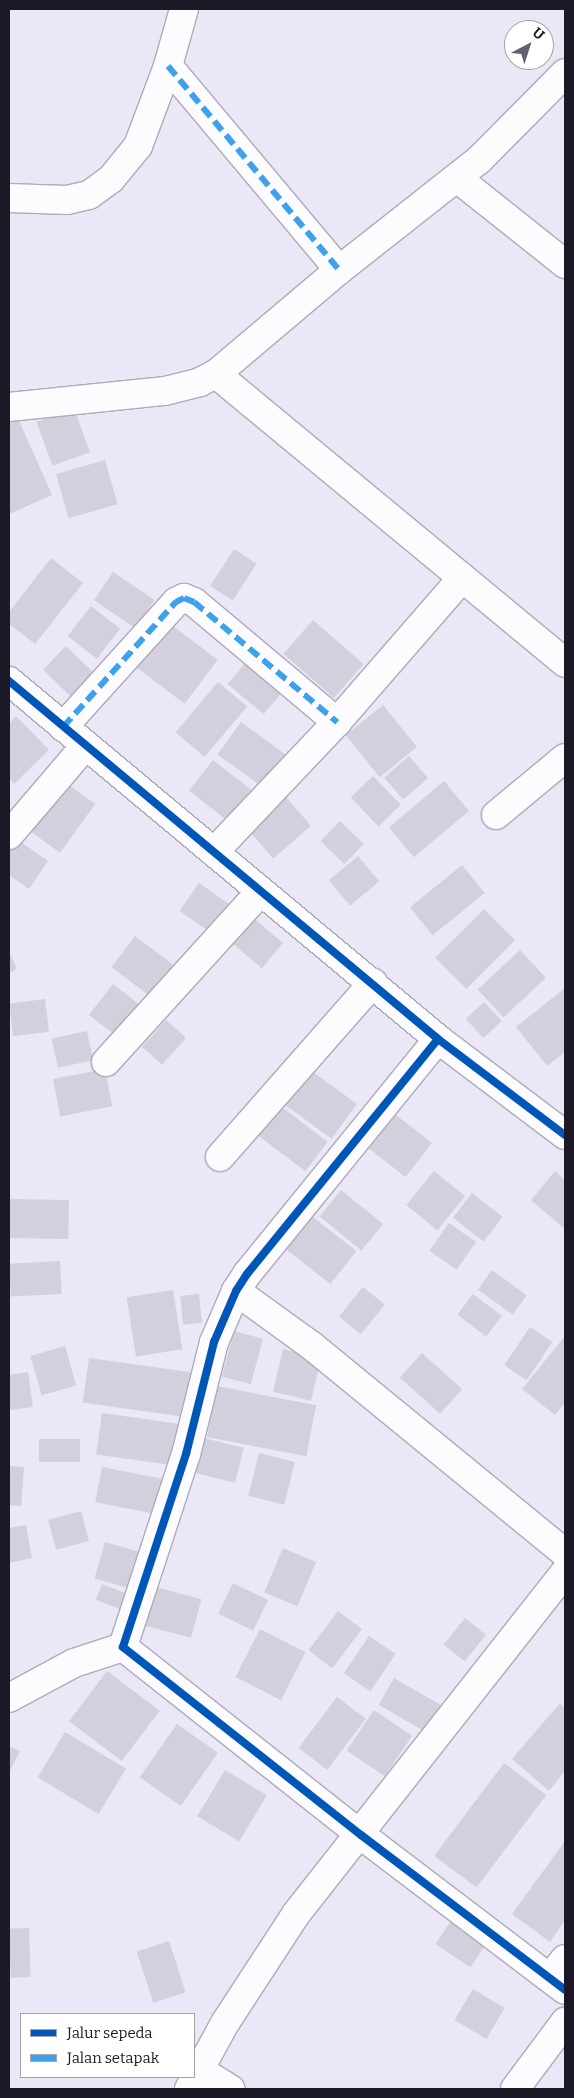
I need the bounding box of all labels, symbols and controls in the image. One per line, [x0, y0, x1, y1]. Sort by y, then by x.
north arrow [504, 20, 554, 70]
text: U [529, 24, 548, 44]
legend [20, 2013, 195, 2078]
text: Jalur sepeda [67, 2024, 153, 2042]
text: Jalan setapak [67, 2049, 159, 2067]

